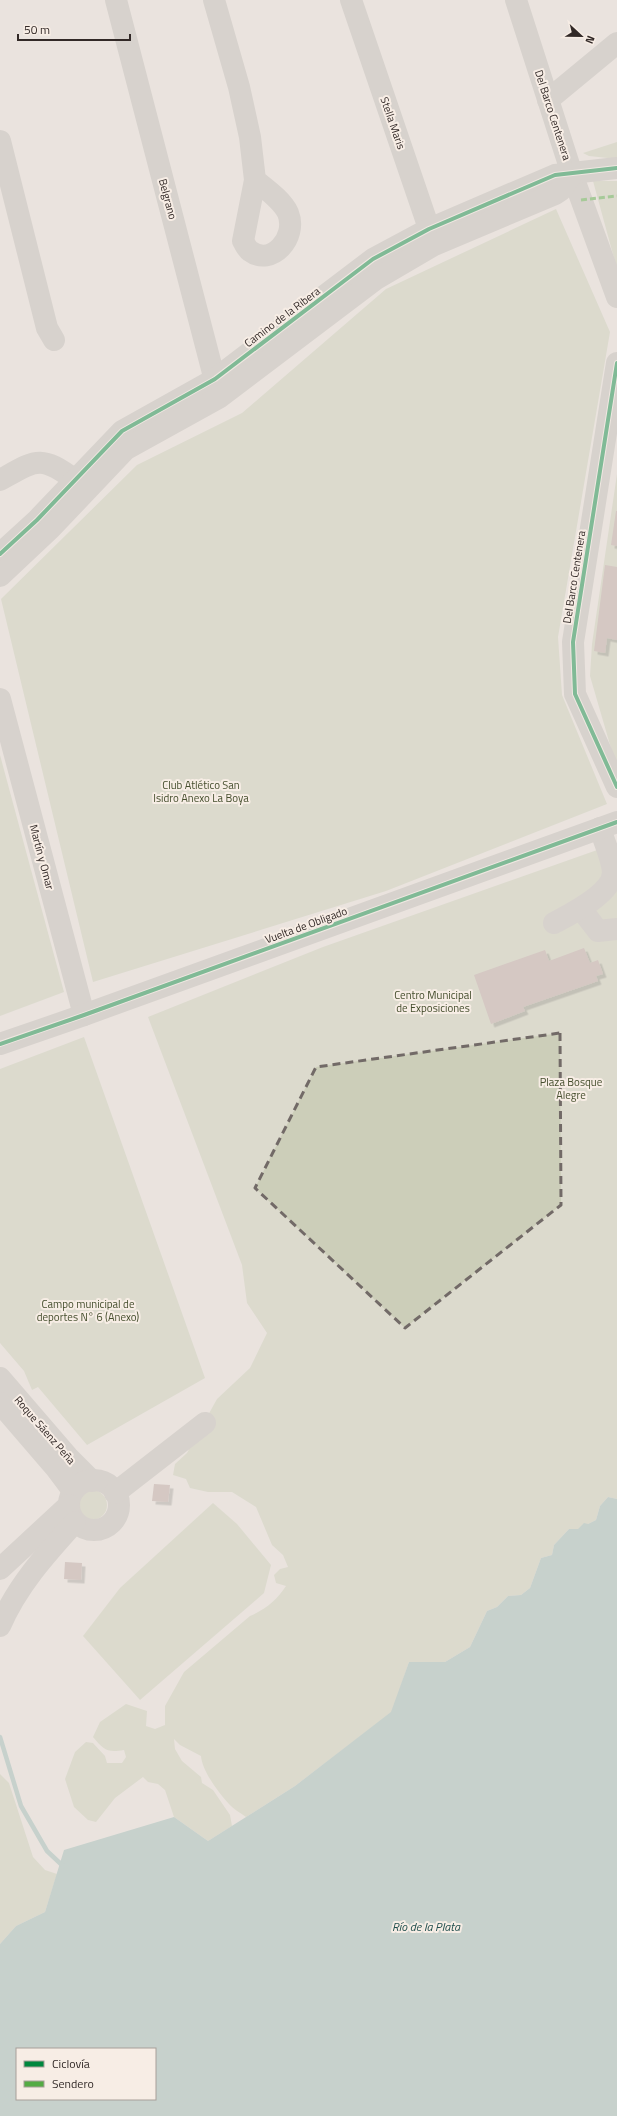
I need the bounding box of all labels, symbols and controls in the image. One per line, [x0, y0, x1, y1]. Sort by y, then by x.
scale bar [18, 16, 130, 42]
north arrow [561, 16, 601, 56]
text: 50 m [24, 20, 50, 39]
text: N [581, 33, 599, 46]
street label: Del Barco Centenera [531, 68, 575, 163]
street label: Stella Maris [377, 95, 409, 151]
street label: Belgrano [155, 177, 181, 221]
street label: Camino de la Ribera [241, 283, 324, 351]
street label: Del Barco Centenera [559, 529, 589, 625]
park label: Club Atlético San Isidro Anexo La Boya [153, 777, 249, 806]
street label: Martín y Omar [26, 823, 58, 891]
street label: Vuelta de Obligado [263, 903, 350, 947]
park label: Centro Municipal de Exposiciones [394, 987, 472, 1016]
park label: Plaza Bosque Alegre [540, 1074, 603, 1103]
park label: Campo municipal de deportes N° 6 (Anexo) [37, 1296, 139, 1325]
street label: Roque Sáenz Peña [11, 1392, 80, 1468]
water label: Río de la Plata [392, 1917, 461, 1936]
legend [16, 2048, 156, 2100]
text: Ciclovía [52, 2054, 90, 2073]
text: Sendero [52, 2074, 94, 2093]

